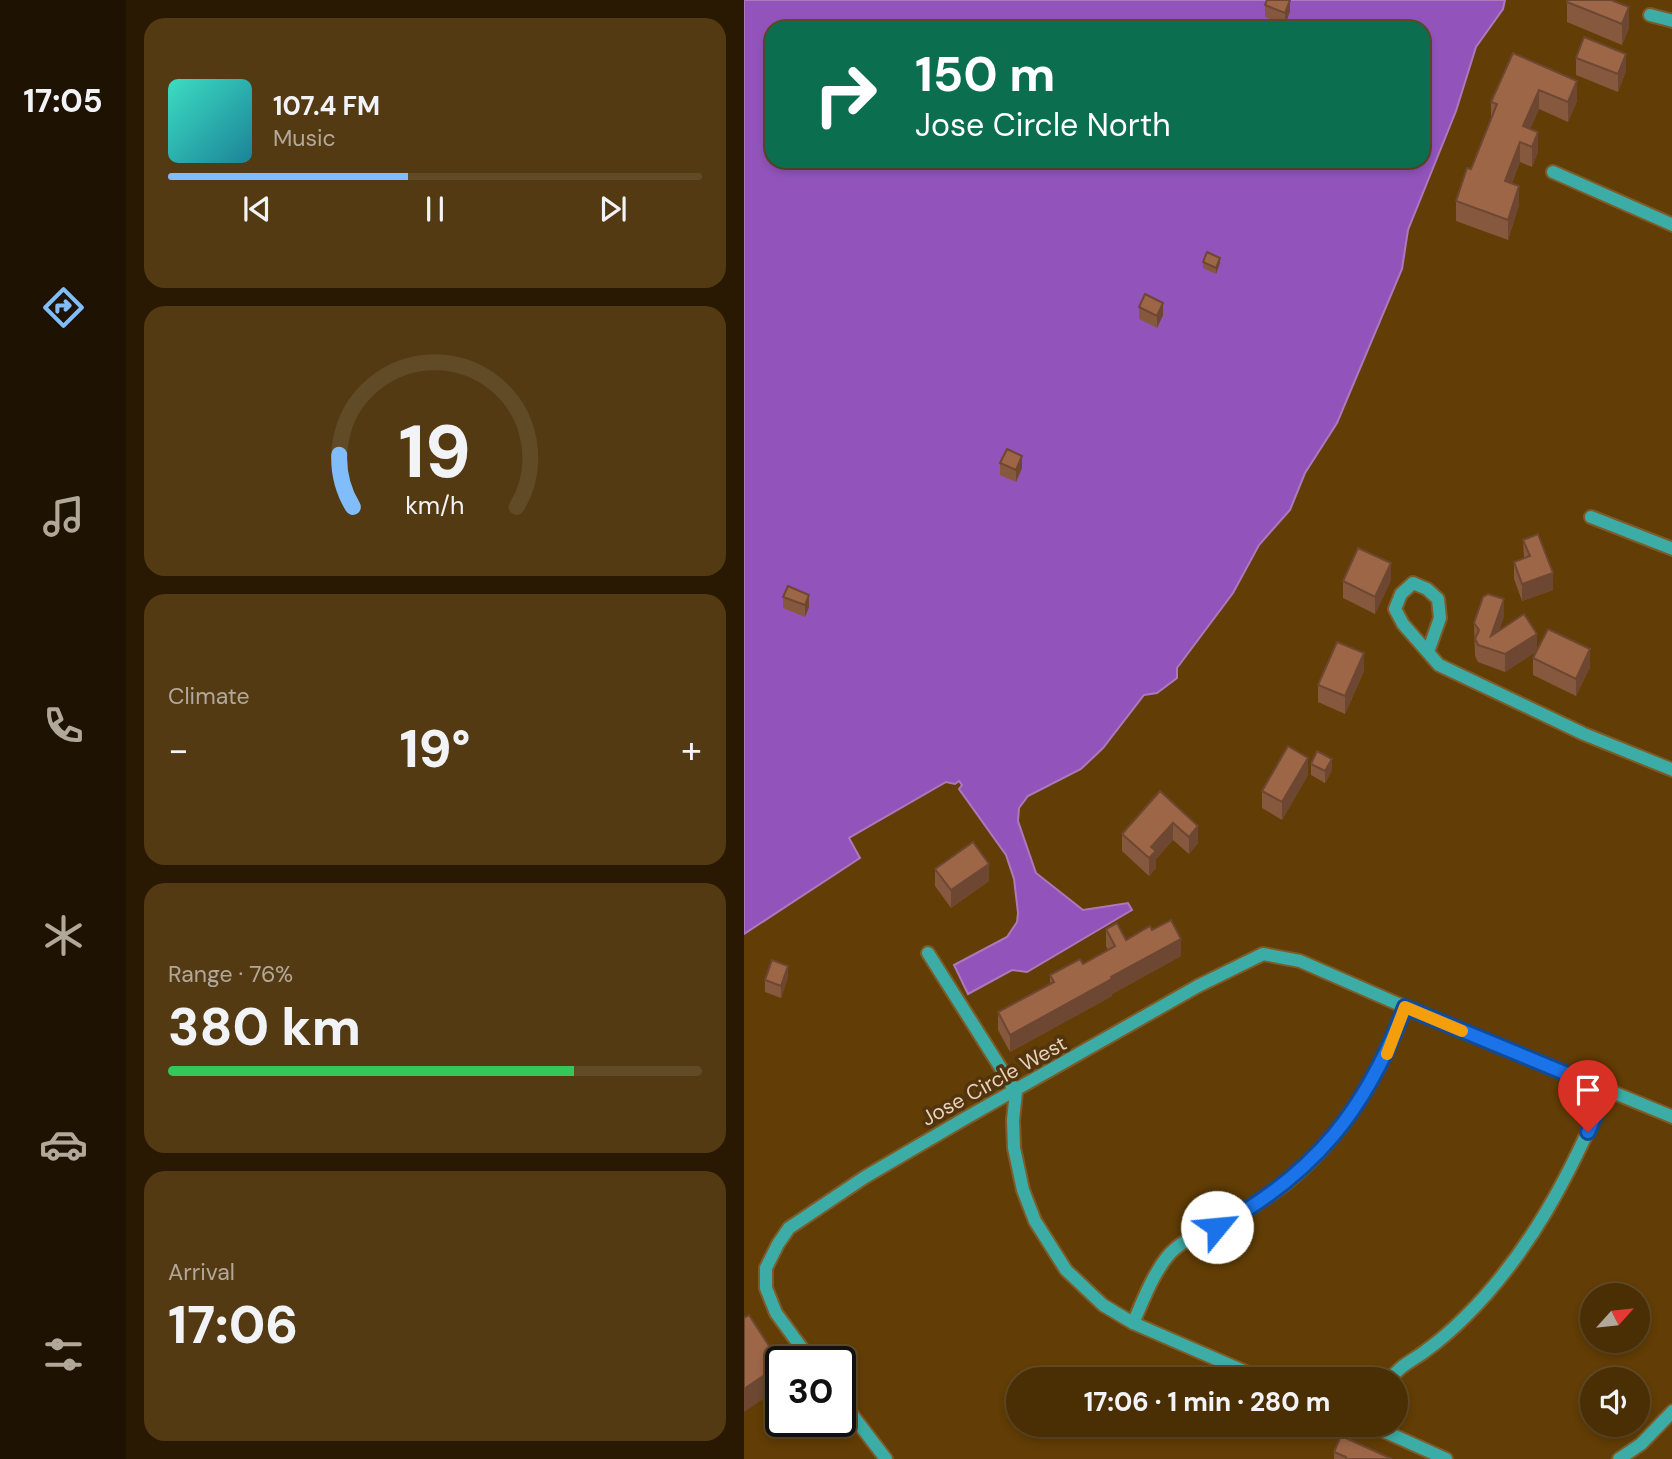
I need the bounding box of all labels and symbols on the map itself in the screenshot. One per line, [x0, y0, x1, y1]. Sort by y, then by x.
street label: Jose Circle West [916, 1029, 1072, 1133]
pin [1558, 1060, 1618, 1132]
position arrow [1180, 1190, 1254, 1264]
north arrow [1580, 1283, 1650, 1353]
speed limit sign: 30 [765, 1346, 856, 1437]

